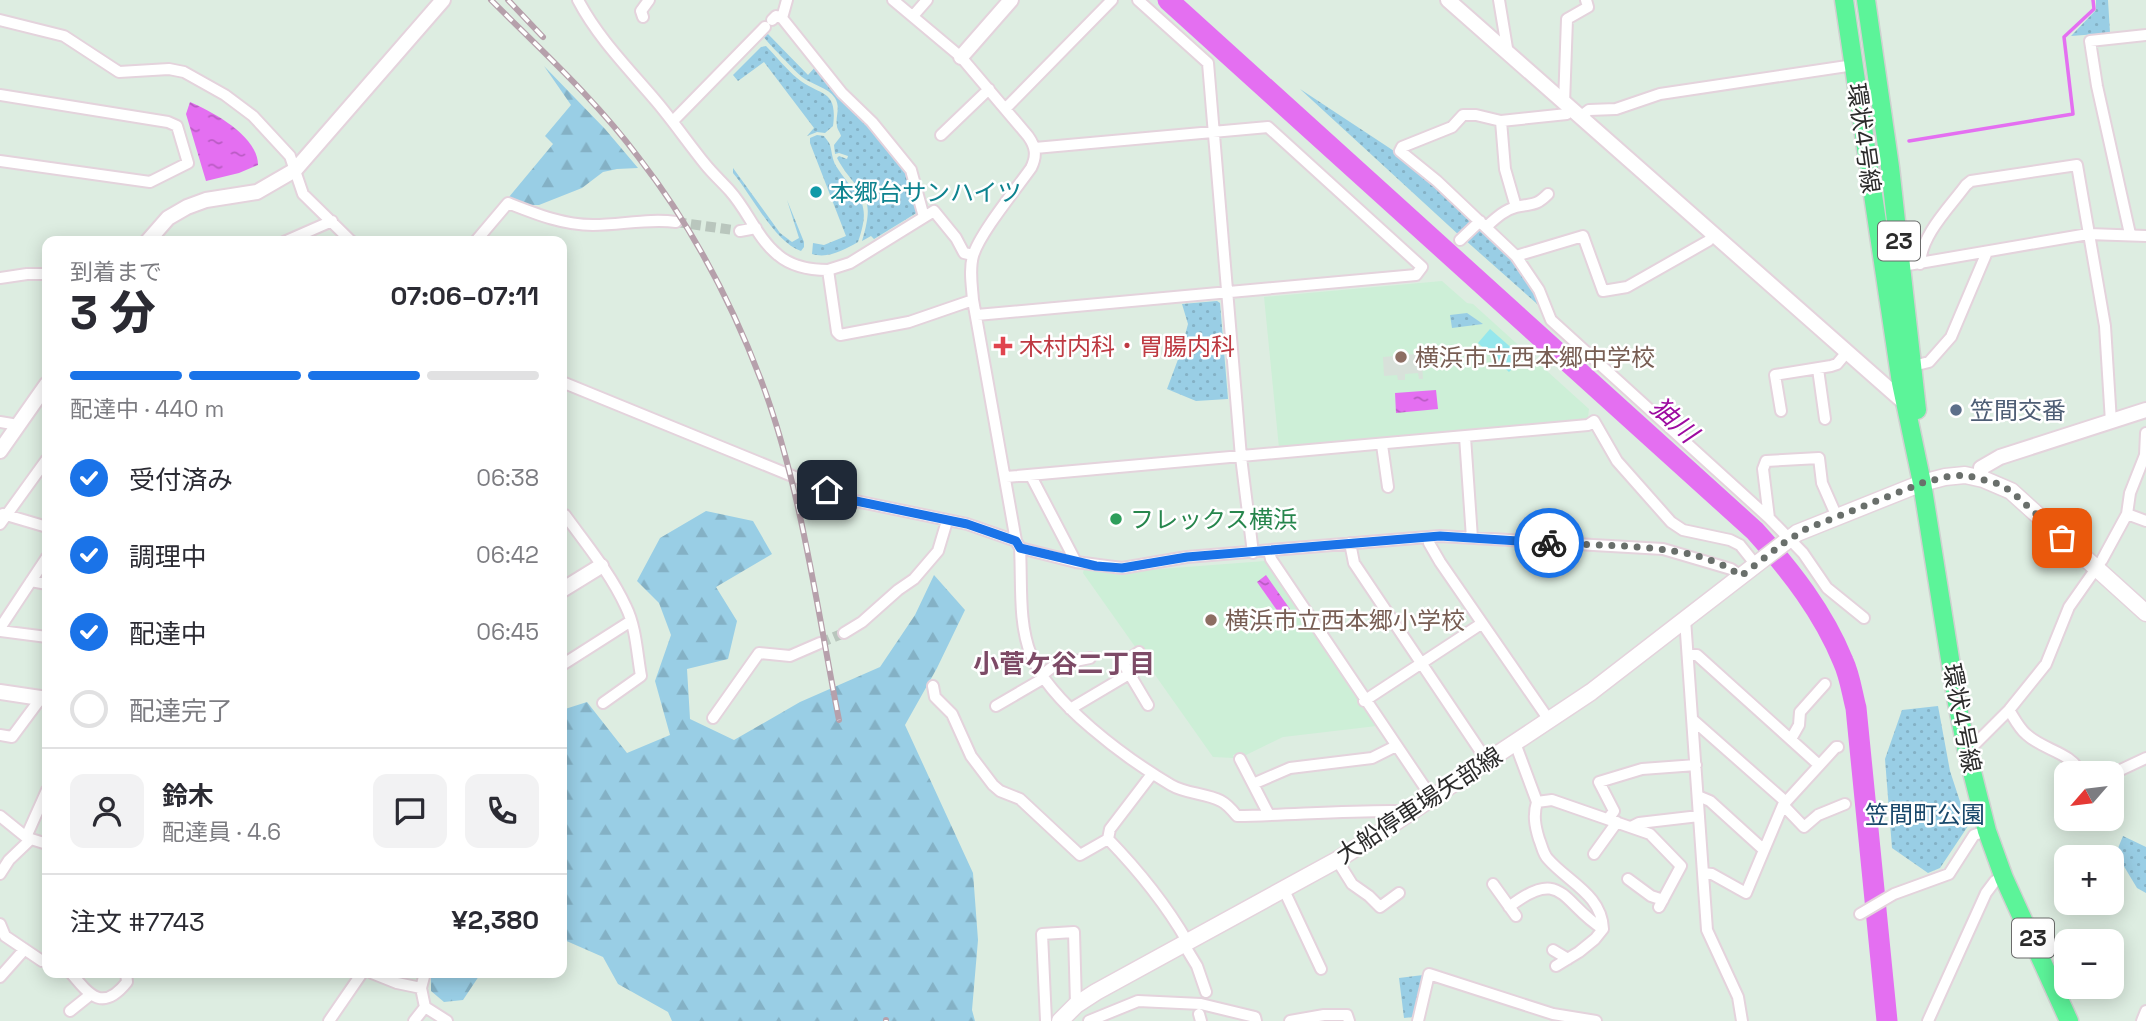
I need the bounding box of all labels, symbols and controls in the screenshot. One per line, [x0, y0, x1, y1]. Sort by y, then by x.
street label: 環状4号線 [1841, 81, 1887, 195]
place label: 本郷台サンハイツ [830, 177, 1022, 208]
marker: 本郷台サンハイツ [808, 184, 824, 200]
road number: 23 [1878, 222, 1920, 260]
text: 到着まで [70, 257, 162, 287]
text: 07:06–07:11 [390, 279, 539, 313]
text: 3 分 [70, 284, 156, 342]
place label: 木村内科・胃腸内科 [1019, 331, 1235, 362]
marker: 木村内科・胃腸内科 [993, 336, 1013, 356]
place label: 横浜市立西本郷中学校 [1415, 342, 1655, 373]
marker: 横浜市立西本郷中学校 [1393, 349, 1409, 365]
water label: 㹨川 [1643, 390, 1707, 452]
text: 配達中 · 440 m [70, 394, 224, 424]
place label: 笠間交番 [1970, 395, 2066, 426]
marker: 笠間交番 [1948, 402, 1964, 418]
icon: check [70, 459, 108, 497]
pin [797, 460, 857, 520]
text: 受付済み [129, 463, 233, 497]
text: 06:38 [476, 463, 539, 493]
icon: home [808, 471, 846, 509]
place label: フレックス横浜 [1130, 504, 1297, 535]
courier [1514, 508, 1584, 578]
pin [2032, 508, 2092, 568]
marker: フレックス横浜 [1108, 511, 1124, 527]
icon: bag [2043, 519, 2081, 557]
icon: bike [1530, 524, 1568, 562]
icon: check [70, 536, 108, 574]
text: 調理中 [129, 540, 207, 574]
text: 06:42 [476, 540, 539, 570]
place label: 横浜市立西本郷小学校 [1225, 605, 1465, 636]
marker: 横浜市立西本郷小学校 [1203, 612, 1219, 628]
icon: check [70, 613, 108, 651]
text: 配達中 [129, 617, 207, 651]
text: 06:45 [476, 617, 539, 647]
district label: 小菅ケ谷二丁目 [973, 647, 1155, 681]
street label: 環状4号線 [1936, 661, 1988, 775]
text: 配達完了 [129, 694, 233, 728]
street label: 大船停車場矢部線 [1330, 740, 1508, 870]
north arrow [2054, 761, 2124, 831]
map controls [2054, 761, 2124, 999]
button: person [70, 774, 144, 848]
button: chat [373, 774, 447, 848]
button: phone [465, 774, 539, 848]
text: 鈴木 [162, 779, 214, 813]
park label: 笠間町公園 [1865, 799, 1985, 830]
text: 配達員 · 4.6 [162, 817, 281, 847]
button: + [2054, 845, 2124, 915]
text: ¥2,380 [452, 903, 539, 937]
text: 注文 #7743 [70, 905, 205, 939]
road number: 23 [2012, 918, 2054, 958]
button: − [2054, 929, 2124, 999]

